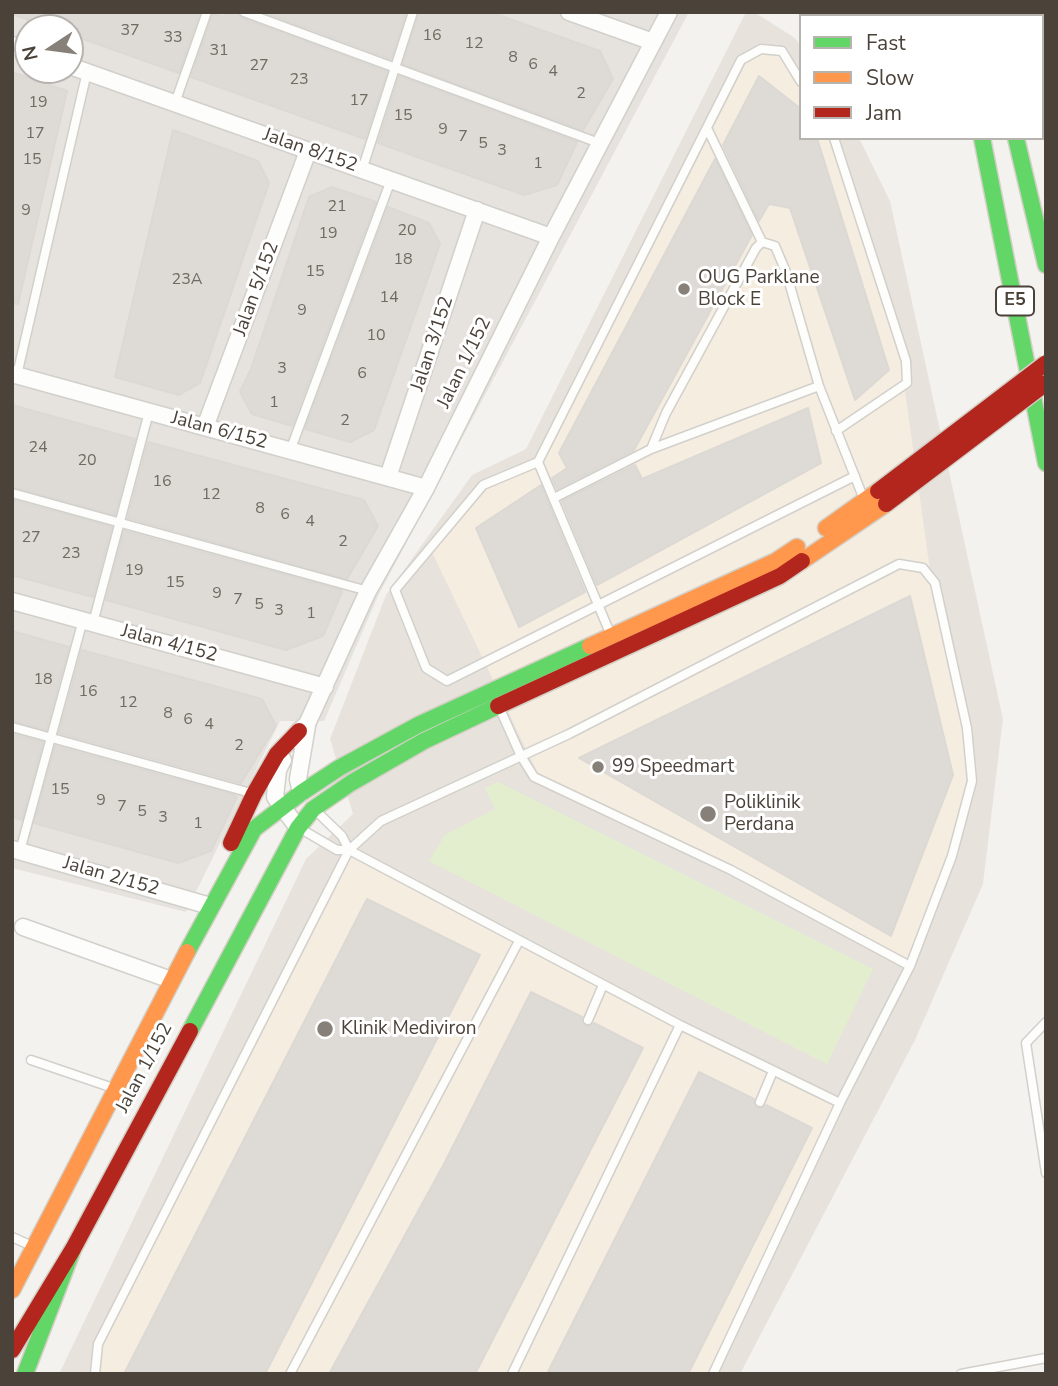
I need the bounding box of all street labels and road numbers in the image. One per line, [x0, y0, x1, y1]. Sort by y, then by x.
street label: Jalan 8/152 [260, 124, 360, 178]
street label: Jalan 5/152 [229, 239, 285, 339]
road number: E5 [996, 286, 1034, 316]
street label: Jalan 3/152 [407, 294, 459, 394]
street label: Jalan 1/152 [433, 314, 497, 412]
street label: Jalan 6/152 [168, 407, 270, 455]
street label: Jalan 4/152 [118, 620, 220, 668]
street label: Jalan 2/152 [60, 852, 162, 902]
street label: Jalan 1/152 [112, 1019, 178, 1117]

